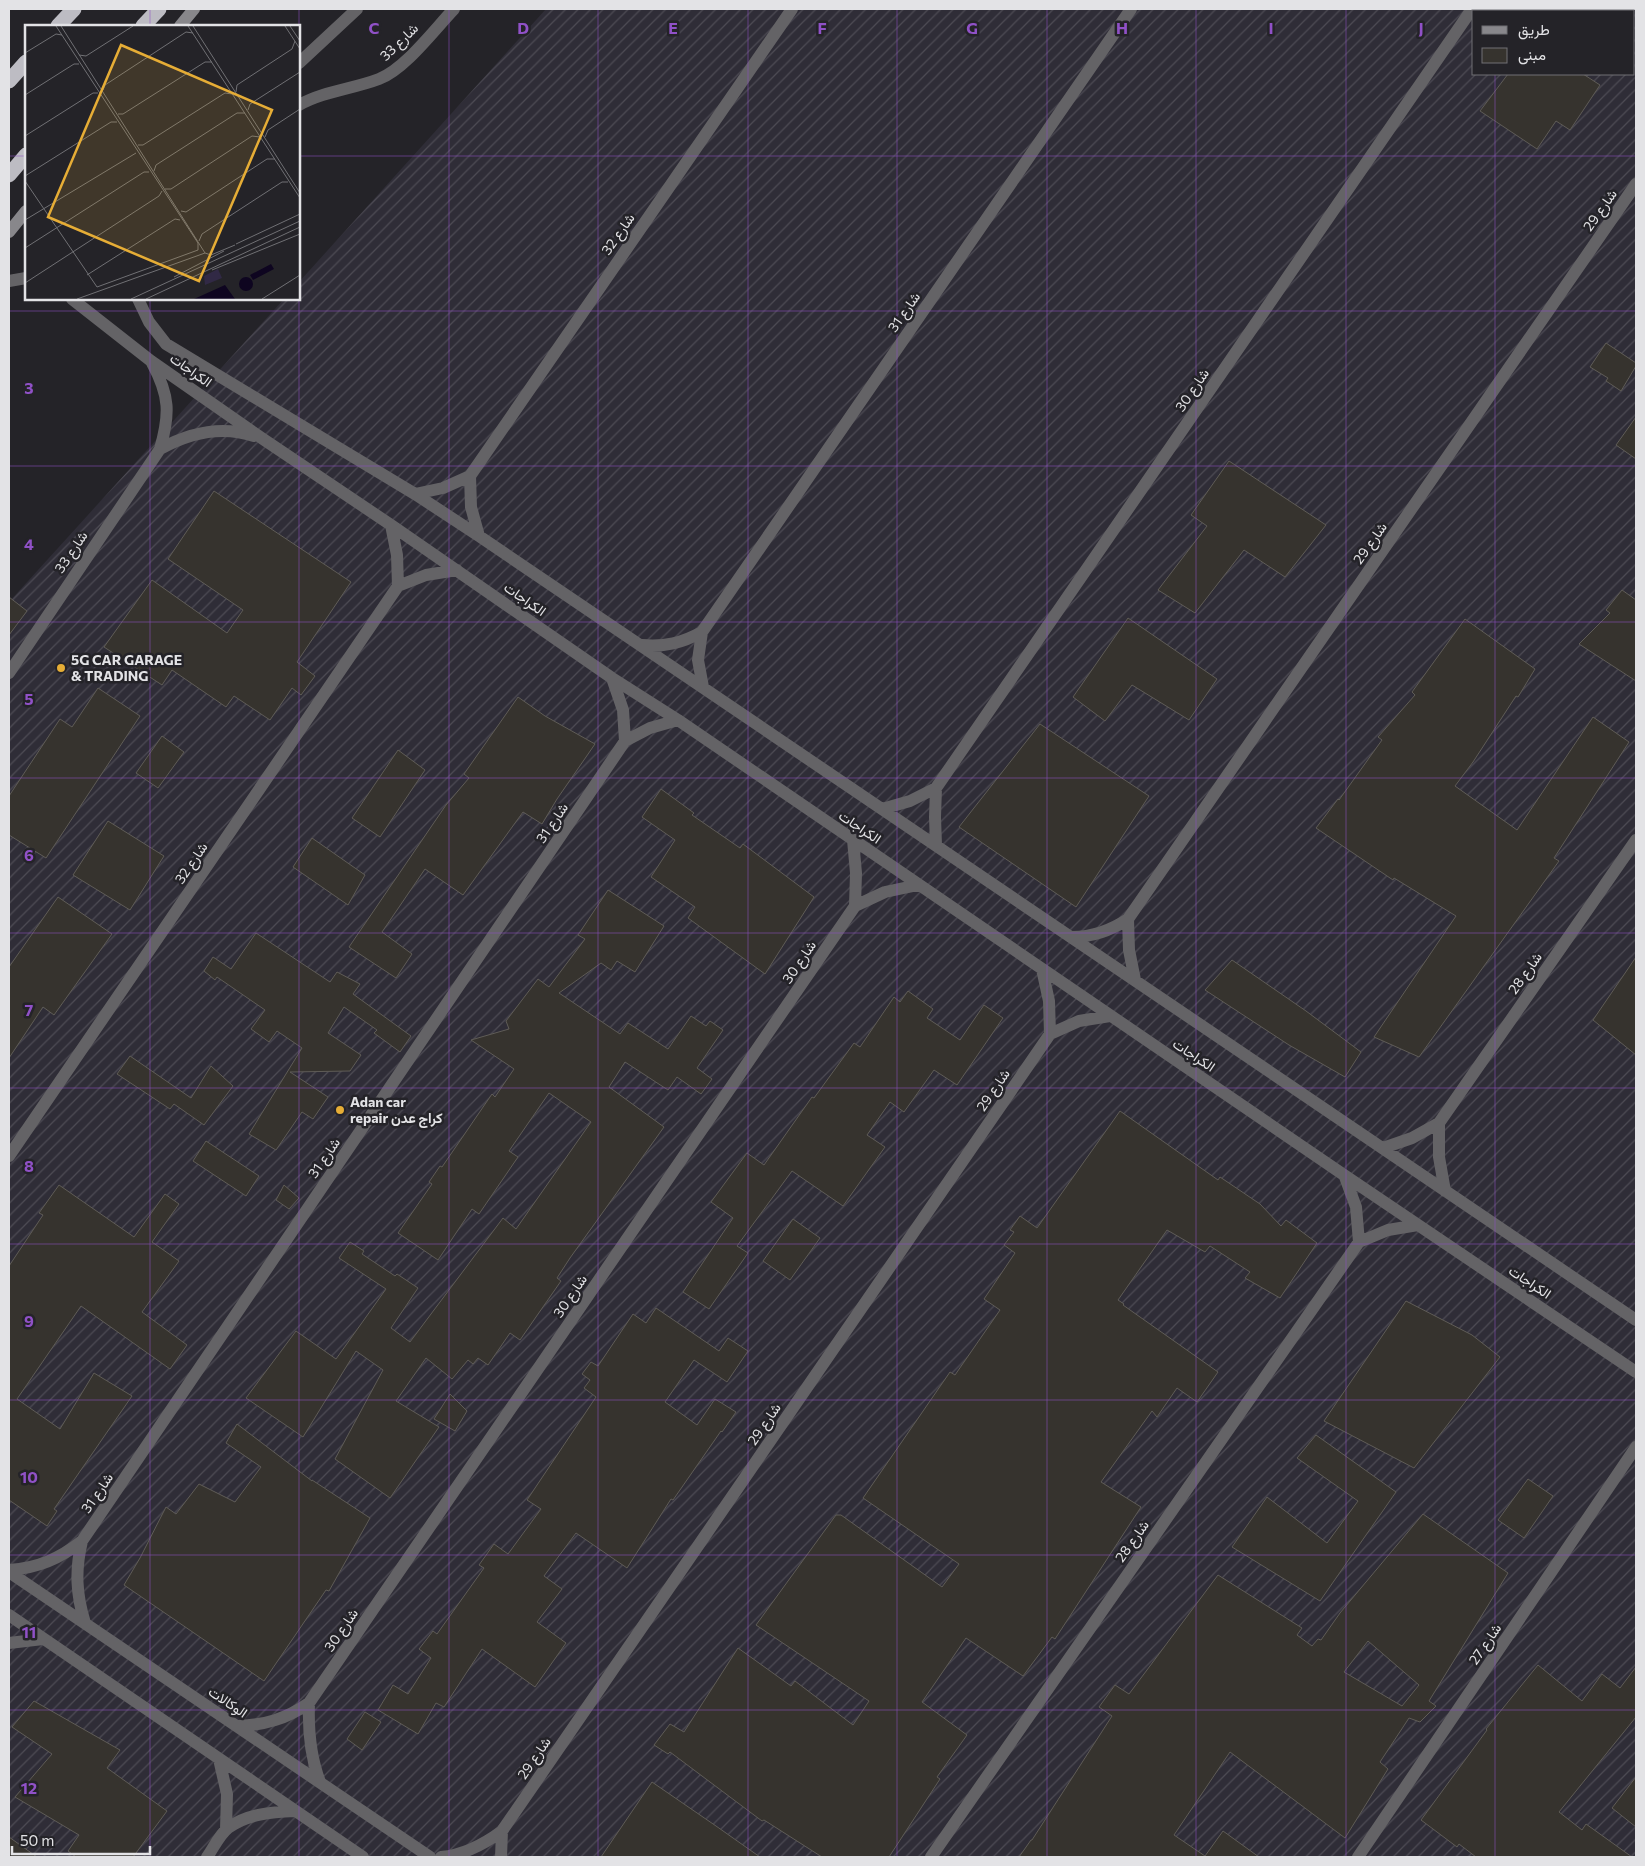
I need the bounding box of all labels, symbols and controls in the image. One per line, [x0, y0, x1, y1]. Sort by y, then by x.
legend [1472, 10, 1635, 75]
text: C [369, 18, 380, 37]
text: D [517, 18, 529, 37]
text: E [668, 18, 678, 37]
text: F [817, 18, 827, 37]
text: G [966, 18, 978, 37]
text: H [1116, 18, 1128, 37]
text: I [1268, 18, 1274, 37]
text: J [1418, 18, 1424, 37]
street label: شارع 33 [376, 19, 423, 66]
text: طريق [1518, 20, 1550, 40]
inset map [25, 25, 300, 300]
text: مبنى [1518, 45, 1546, 65]
street label: شارع 29 [1579, 186, 1623, 236]
street label: شارع 32 [597, 210, 640, 259]
street label: شارع 31 [884, 288, 926, 337]
street label: الكراجات [166, 349, 216, 391]
street label: شارع 30 [1171, 365, 1215, 416]
text: 3 [24, 378, 34, 397]
street label: شارع 29 [1349, 519, 1393, 569]
street label: شارع 33 [50, 528, 93, 578]
text: 4 [24, 534, 34, 553]
street label: الكراجات [500, 578, 550, 620]
place label: 5G CAR GARAGE & TRADING [71, 651, 182, 684]
marker: 5G CAR GARAGE & TRADING [55, 662, 67, 674]
text: 5 [24, 689, 34, 708]
street label: شارع 31 [532, 799, 574, 848]
street label: الكراجات [835, 806, 885, 848]
street label: شارع 32 [171, 839, 213, 888]
text: 6 [24, 845, 34, 864]
street label: شارع 30 [778, 937, 822, 988]
street label: شارع 28 [1504, 949, 1548, 999]
text: 7 [25, 1000, 34, 1019]
street label: الكراجات [1169, 1034, 1219, 1076]
street label: شارع 29 [972, 1065, 1015, 1116]
place label: Adan car repair كراج عدن [350, 1093, 443, 1128]
marker: Adan car repair كراج عدن [334, 1104, 346, 1116]
street label: شارع 31 [304, 1134, 346, 1183]
text: 8 [24, 1156, 34, 1175]
street label: الكراجات [1505, 1261, 1555, 1303]
street label: شارع 30 [549, 1271, 593, 1322]
text: 9 [24, 1311, 34, 1330]
street label: شارع 29 [743, 1399, 786, 1450]
text: 10 [20, 1467, 38, 1486]
street label: شارع 31 [77, 1469, 119, 1518]
street label: شارع 28 [1111, 1517, 1155, 1567]
street label: شارع 30 [320, 1605, 364, 1656]
street label: شارع 27 [1465, 1620, 1507, 1669]
text: 11 [22, 1622, 36, 1641]
street label: الوكالات [205, 1682, 251, 1722]
street label: شارع 29 [513, 1733, 556, 1784]
text: 12 [21, 1778, 37, 1797]
scale bar [12, 1824, 150, 1856]
text: 50 m [20, 1831, 54, 1849]

